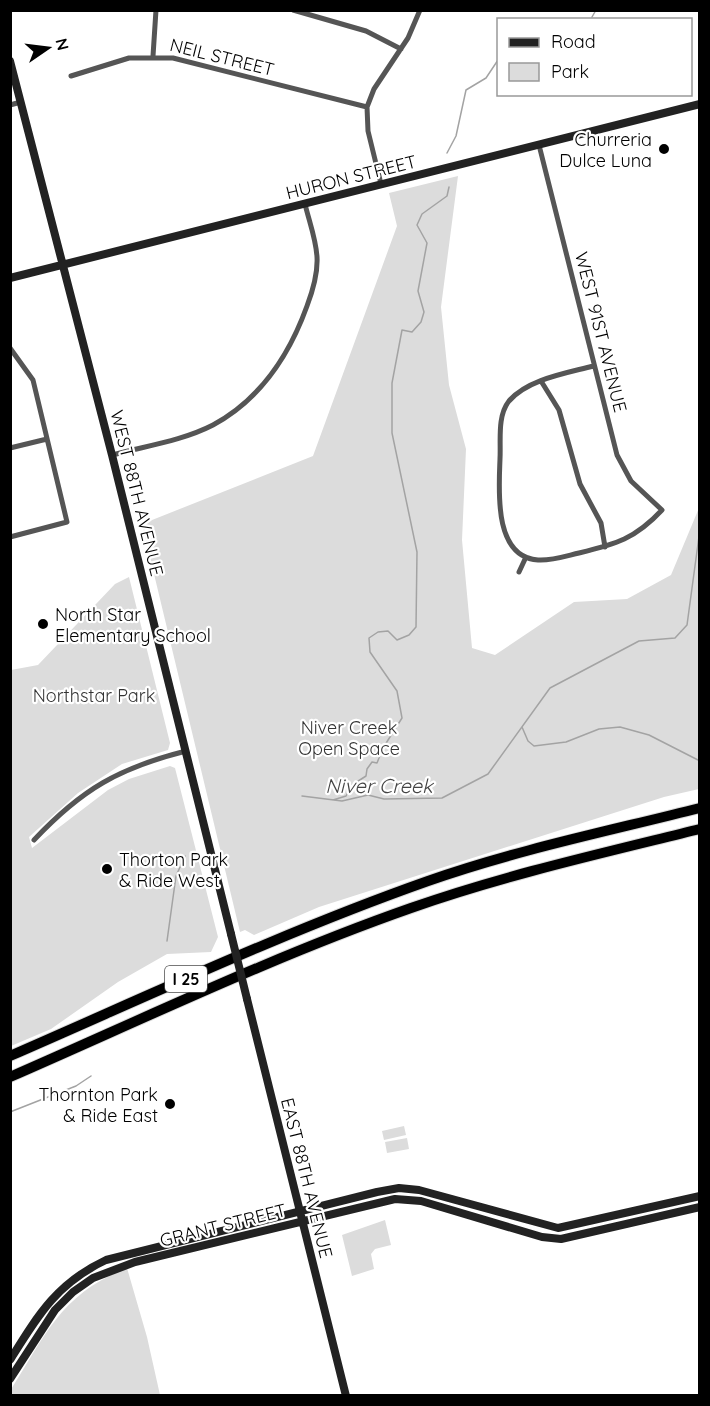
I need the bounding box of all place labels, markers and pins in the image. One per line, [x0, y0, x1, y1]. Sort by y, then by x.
place label: Churreria Dulce Luna [559, 128, 652, 172]
marker: Churreria Dulce Luna [657, 142, 671, 156]
place label: North Star Elementary School [55, 603, 211, 647]
marker: North Star Elementary School [36, 617, 50, 631]
place label: Thorton Park & Ride West [119, 848, 228, 892]
marker: Thorton Park & Ride West [100, 862, 114, 876]
place label: Thornton Park & Ride East [38, 1083, 158, 1127]
marker: Thornton Park & Ride East [163, 1097, 177, 1111]

